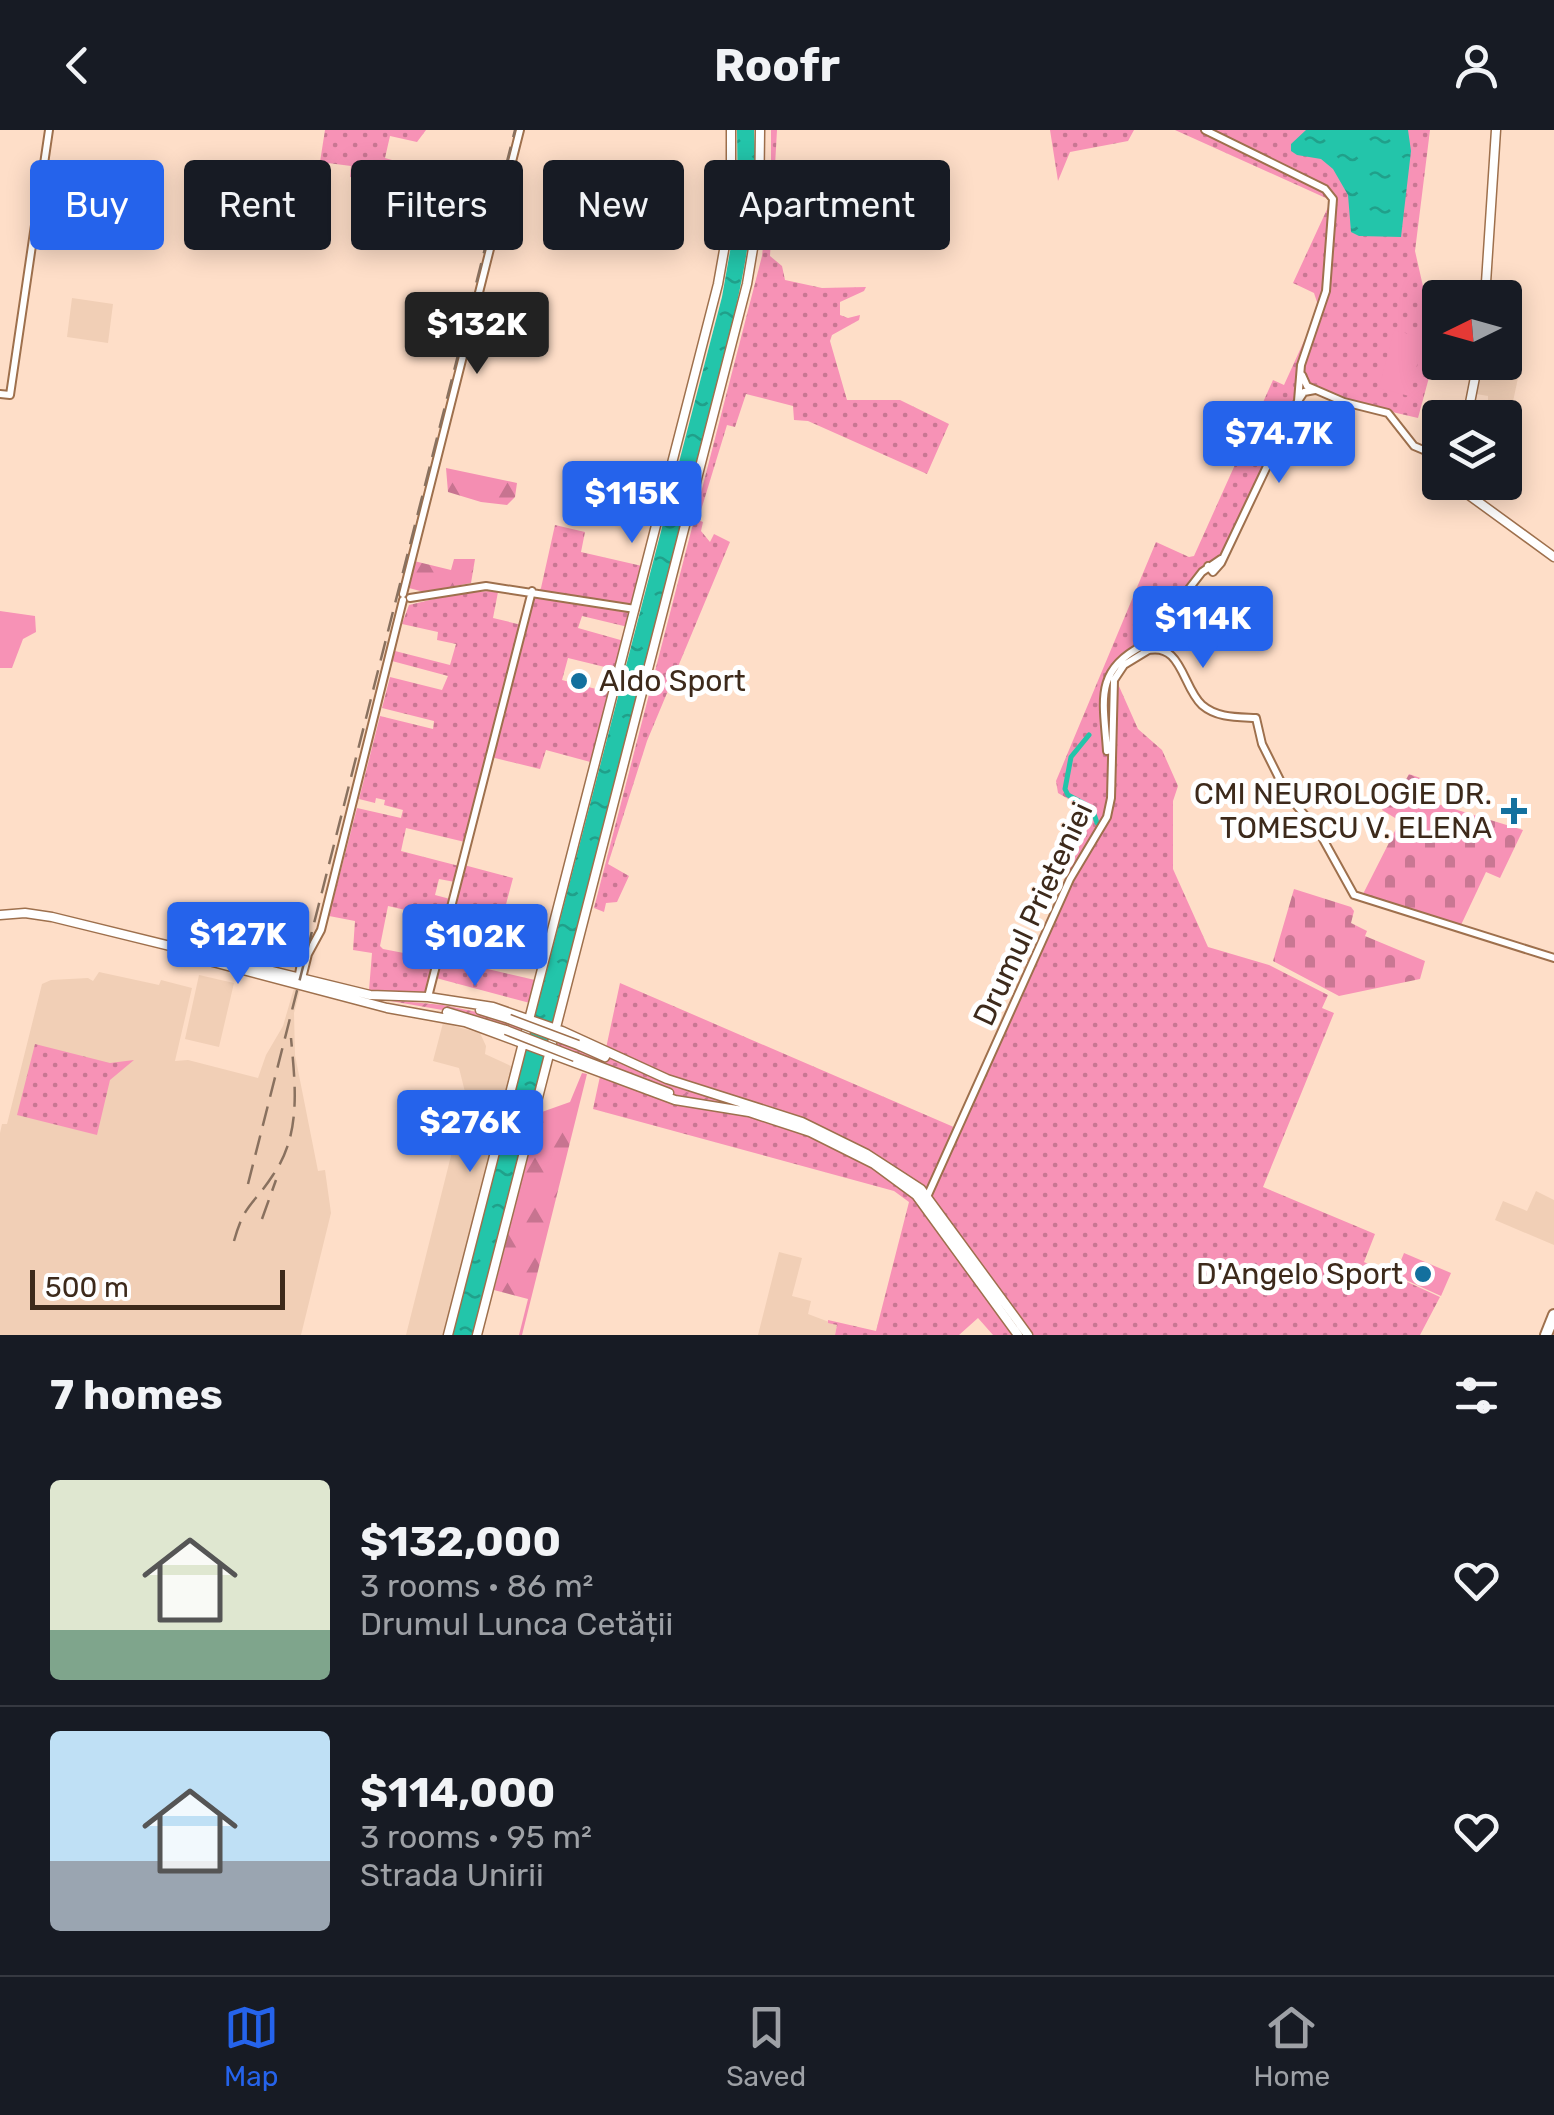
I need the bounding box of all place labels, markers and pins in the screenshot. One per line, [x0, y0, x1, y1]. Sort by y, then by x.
pin: $132K [407, 292, 547, 377]
pin: $74.7K [1198, 401, 1360, 486]
pin: $115K [562, 461, 702, 546]
pin: $114K [1133, 586, 1273, 671]
place label: Aldo Sport [599, 663, 746, 699]
marker: Aldo Sport [568, 670, 590, 692]
place label: CMI NEUROLOGIE DR. TOMESCU V. ELENA [1194, 776, 1492, 846]
marker: CMI NEUROLOGIE DR. TOMESCU V. ELENA [1501, 798, 1527, 824]
pin: $127K [168, 902, 308, 987]
pin: $102K [405, 904, 545, 989]
pin: $276K [400, 1090, 540, 1175]
place label: D'Angelo Sport [1196, 1256, 1403, 1292]
marker: D'Angelo Sport [1412, 1263, 1434, 1285]

